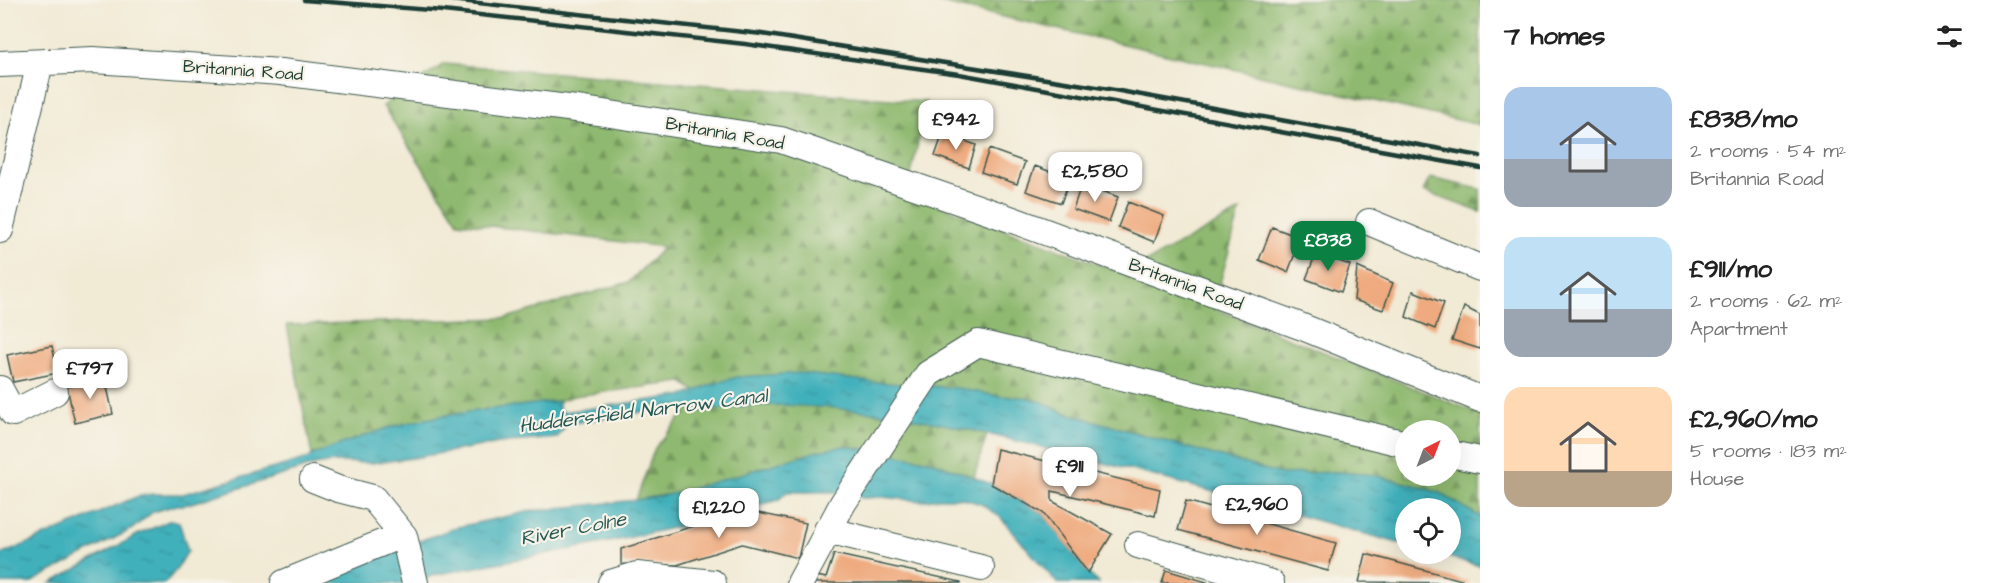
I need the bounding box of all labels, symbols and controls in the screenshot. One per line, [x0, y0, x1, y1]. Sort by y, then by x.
text: 7 homes [1504, 18, 1605, 54]
icon: filters [1933, 20, 1966, 53]
street label: Britannia Road [182, 54, 304, 87]
pin: £942 [920, 100, 992, 151]
text: £838/mo [1690, 101, 1798, 137]
text: £942 [932, 105, 980, 133]
street label: Britannia Road [663, 111, 786, 156]
icon: home [1552, 111, 1624, 183]
text: 2 rooms · 54 m² [1690, 137, 1846, 165]
pin: £2,580 [1046, 152, 1144, 203]
text: £2,580 [1062, 157, 1128, 185]
text: Britannia Road [1690, 165, 1824, 193]
pin: £838 [1292, 221, 1364, 272]
text: £838 [1305, 226, 1351, 254]
text: £911/mo [1690, 251, 1772, 287]
street label: Britannia Road [1125, 252, 1247, 317]
icon: home [1552, 261, 1624, 333]
text: 2 rooms · 62 m² [1690, 287, 1842, 315]
text: Apartment [1690, 315, 1788, 343]
pin: £797 [54, 349, 126, 400]
text: £797 [67, 354, 113, 382]
water label: Huddersfield Narrow Canal [518, 382, 772, 440]
text: £2,960/mo [1690, 401, 1818, 437]
icon: home [1552, 411, 1624, 483]
north arrow [1395, 420, 1461, 486]
map controls [1395, 420, 1461, 564]
text: 5 rooms · 183 m² [1690, 437, 1847, 465]
pin: £911 [1034, 447, 1106, 498]
text: £911 [1056, 452, 1084, 480]
text: House [1690, 465, 1744, 493]
pin: £2,960 [1208, 485, 1306, 536]
pin: £1,220 [670, 488, 768, 539]
text: £2,960 [1226, 490, 1288, 518]
text: £1,220 [693, 493, 745, 521]
button: locate [1395, 498, 1461, 564]
water label: River Colne [518, 505, 629, 553]

